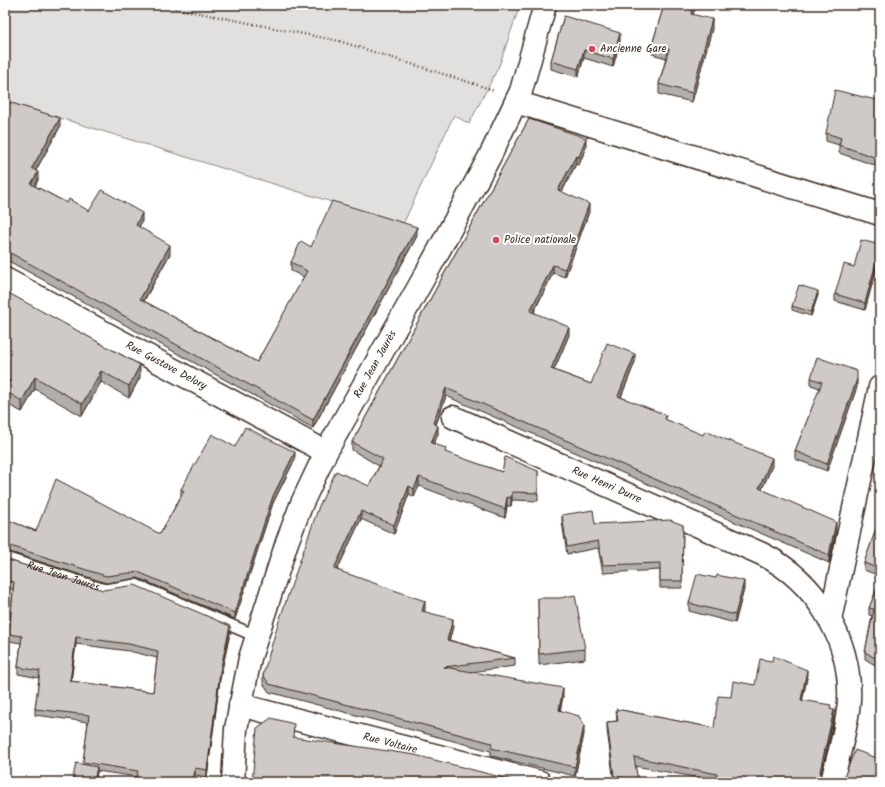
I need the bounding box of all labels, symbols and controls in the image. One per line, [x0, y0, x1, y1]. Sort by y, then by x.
place label: Ancienne Gare [600, 40, 667, 58]
marker: Ancienne Gare [587, 44, 597, 54]
place label: Police nationale [504, 231, 576, 249]
marker: Police nationale [491, 235, 501, 245]
street label: Rue Jean Jaurès [349, 327, 402, 402]
street label: Rue Gustave Delory [122, 337, 211, 395]
street label: Rue Henri Durre [569, 462, 644, 508]
street label: Rue Jean Jaurès [24, 557, 102, 597]
street label: Rue Voltaire [361, 728, 419, 759]

